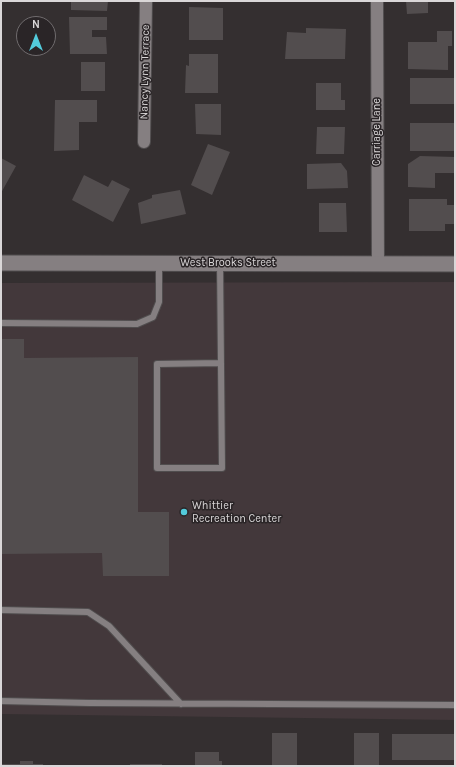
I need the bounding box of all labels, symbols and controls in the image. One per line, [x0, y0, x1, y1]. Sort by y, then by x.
north arrow [16, 16, 56, 56]
text: N [32, 18, 40, 31]
street label: Nancy Lynn Terrace [138, 24, 152, 120]
street label: Carriage Lane [370, 98, 384, 166]
street label: West Brooks Street [180, 256, 276, 270]
place label: Whittier Recreation Center [192, 499, 281, 525]
marker: Whittier Recreation Center [179, 507, 189, 517]

